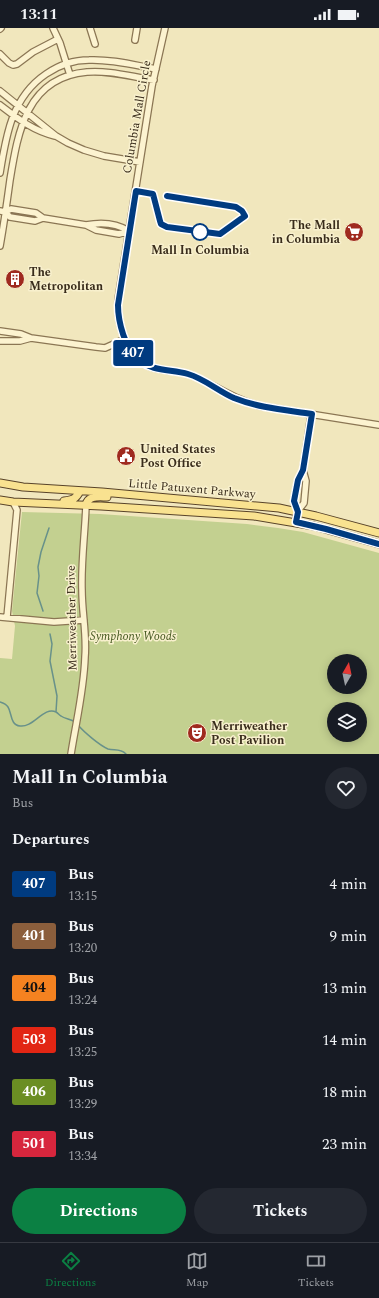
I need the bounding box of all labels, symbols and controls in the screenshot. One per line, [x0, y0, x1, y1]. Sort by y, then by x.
text: 13:11 [20, 3, 58, 26]
street label: Columbia Mall Circle [118, 59, 156, 175]
place label: The Mall in Columbia [272, 216, 341, 249]
supermarket icon: The Mall in Columbia [343, 221, 365, 243]
marker: Mall In Columbia [191, 223, 209, 241]
place label: Mall In Columbia [151, 241, 250, 260]
place label: The Metropolitan [29, 263, 104, 296]
building icon: The Metropolitan [4, 268, 26, 290]
line badge: 407 [110, 340, 156, 366]
text: 407 [121, 342, 145, 363]
place label: United States Post Office [140, 440, 215, 473]
public building icon: United States Post Office [115, 445, 137, 467]
street label: Little Patuxent Parkway [128, 474, 258, 504]
street label: Merriweather Drive [62, 565, 82, 671]
park label: Symphony Woods [90, 627, 177, 646]
north arrow [327, 654, 367, 694]
map controls [327, 654, 367, 742]
button: layers [327, 702, 367, 742]
place label: Merriweather Post Pavilion [211, 717, 288, 750]
theatre icon: Merriweather Post Pavilion [186, 722, 208, 744]
text: Mall In Columbia [12, 763, 168, 792]
button: heart [325, 767, 367, 809]
text: Bus [12, 793, 33, 813]
text: Departures [12, 828, 90, 851]
text: Bus [68, 863, 94, 886]
text: 407 [22, 873, 46, 894]
text: 4 min [329, 873, 367, 896]
text: 13:15 [68, 886, 97, 906]
text: Bus [68, 915, 94, 938]
text: 401 [22, 925, 46, 946]
text: 9 min [329, 925, 367, 948]
text: 13:20 [68, 938, 97, 958]
text: Bus [68, 967, 94, 990]
text: 404 [22, 977, 46, 998]
text: 13 min [322, 977, 367, 1000]
text: 13:24 [68, 990, 97, 1010]
text: Bus [68, 1019, 94, 1042]
text: 503 [22, 1029, 46, 1050]
text: 14 min [322, 1029, 367, 1052]
text: 13:25 [68, 1042, 97, 1062]
text: Bus [68, 1071, 94, 1094]
text: 406 [22, 1081, 46, 1102]
text: 18 min [322, 1081, 367, 1104]
text: 13:29 [68, 1094, 97, 1114]
text: Bus [68, 1123, 94, 1146]
text: 501 [22, 1133, 46, 1154]
text: 23 min [322, 1133, 367, 1156]
text: 13:34 [68, 1146, 97, 1166]
button: Directions [12, 1188, 186, 1234]
button: Tickets [194, 1188, 367, 1234]
tab: Directions [45, 1250, 96, 1291]
tab: Map [186, 1250, 208, 1291]
tab: Tickets [298, 1250, 334, 1291]

